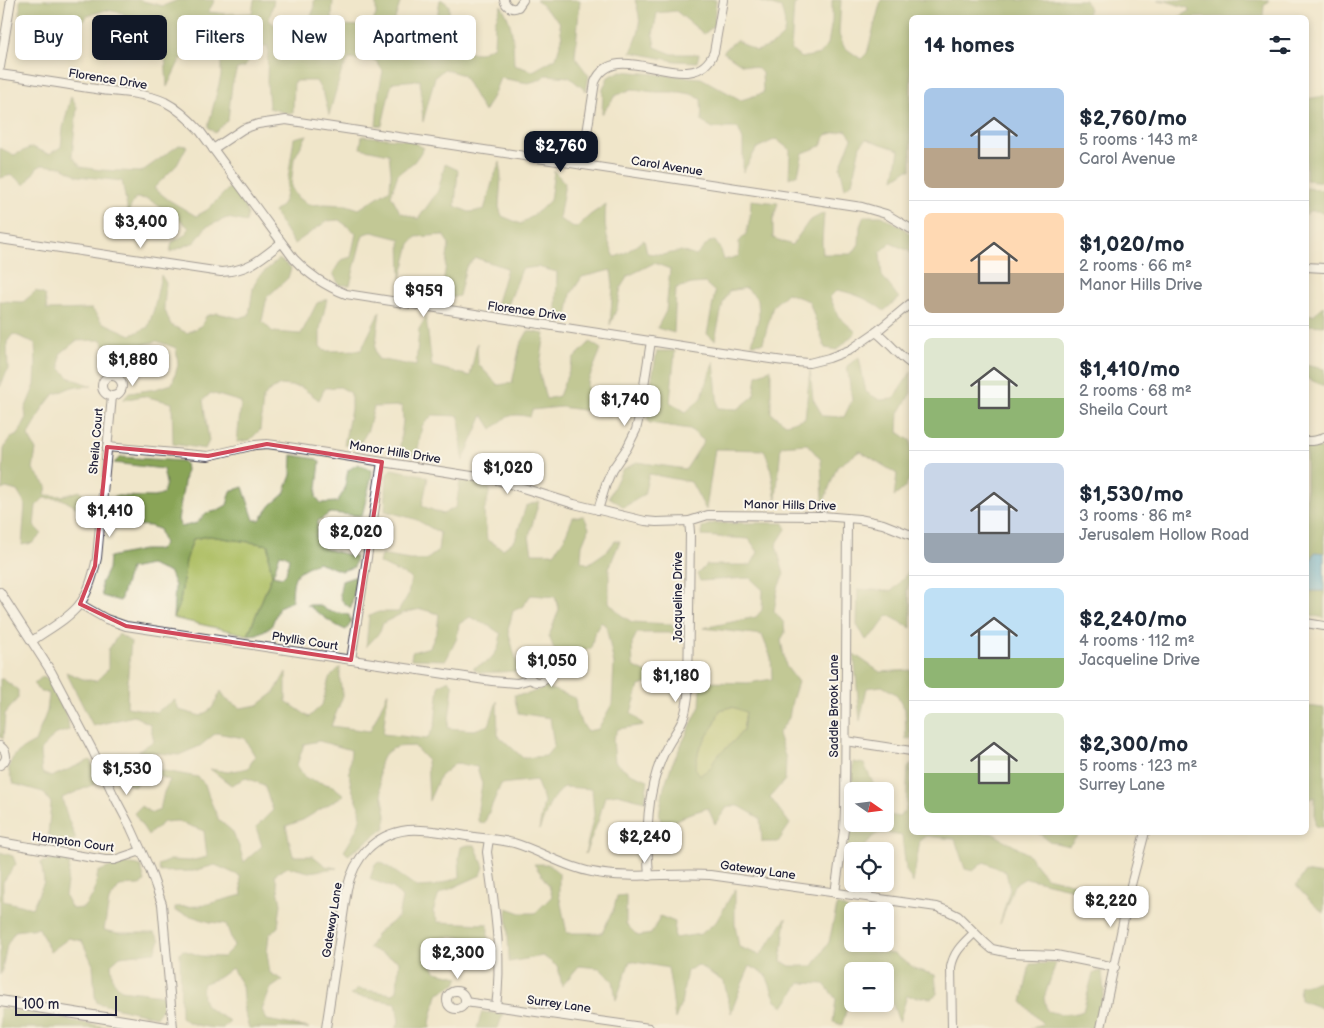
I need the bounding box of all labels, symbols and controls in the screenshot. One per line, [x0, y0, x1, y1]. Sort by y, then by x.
chip: Buy [15, 15, 82, 60]
chip: Rent [92, 15, 167, 60]
chip: Filters [177, 15, 263, 60]
chip: New [273, 15, 345, 60]
chip: Apartment [355, 15, 476, 60]
icon: filters [1266, 31, 1294, 59]
text: 14 homes [924, 33, 1015, 58]
street label: Florence Drive [67, 66, 148, 93]
text: $2,760/mo [1079, 106, 1187, 131]
icon: home [964, 108, 1024, 168]
pin: $2,760 [520, 130, 602, 173]
text: 5 rooms · 143 m² [1079, 131, 1198, 150]
text: $2,760 [535, 137, 587, 156]
text: Carol Avenue [1079, 150, 1176, 169]
street label: Carol Avenue [630, 153, 704, 180]
pin: $3,400 [100, 206, 182, 249]
text: $3,400 [115, 213, 167, 232]
text: $1,020/mo [1079, 232, 1184, 257]
icon: home [964, 233, 1024, 293]
text: 2 rooms · 66 m² [1079, 257, 1192, 276]
pin: $959 [394, 276, 454, 318]
text: Manor Hills Drive [1079, 276, 1203, 295]
text: $959 [405, 282, 443, 301]
street label: Florence Drive [487, 299, 567, 324]
pin: $1,880 [92, 344, 174, 387]
text: $1,880 [108, 351, 158, 370]
text: $1,410/mo [1079, 357, 1180, 382]
icon: home [964, 358, 1024, 418]
text: 2 rooms · 68 m² [1079, 382, 1192, 401]
pin: $1,740 [584, 384, 666, 427]
text: $1,740 [600, 391, 650, 410]
text: Sheila Court [1079, 401, 1168, 420]
street label: Sheila Court [86, 407, 107, 475]
street label: Manor Hills Drive [348, 438, 442, 467]
pin: $1,020 [467, 452, 549, 495]
text: $1,020 [483, 459, 533, 478]
text: $1,530/mo [1079, 482, 1184, 507]
icon: home [964, 483, 1024, 543]
pin: $1,410 [69, 496, 151, 538]
street label: Manor Hills Drive [744, 497, 836, 514]
text: $1,410 [87, 502, 133, 521]
text: 3 rooms · 86 m² [1079, 507, 1192, 526]
pin: $2,020 [315, 516, 397, 559]
text: $2,020 [330, 523, 382, 542]
text: Jerusalem Hollow Road [1079, 526, 1249, 545]
street label: Jacqueline Drive [671, 552, 686, 642]
text: $2,240/mo [1079, 607, 1187, 632]
icon: home [964, 608, 1024, 668]
street label: Phyllis Court [271, 629, 339, 654]
text: 4 rooms · 112 m² [1079, 632, 1195, 651]
pin: $1,050 [511, 646, 593, 688]
text: Jacqueline Drive [1079, 651, 1200, 670]
text: $1,050 [527, 652, 577, 671]
street label: Saddle Brook Lane [827, 654, 842, 758]
pin: $1,180 [635, 660, 717, 703]
text: $1,180 [652, 667, 700, 686]
text: $2,300/mo [1079, 732, 1188, 757]
icon: home [964, 733, 1024, 793]
pin: $1,530 [86, 754, 168, 796]
text: 5 rooms · 123 m² [1079, 757, 1197, 776]
text: $1,530 [102, 760, 152, 779]
text: Surrey Lane [1079, 776, 1165, 795]
north arrow [844, 782, 894, 832]
map controls [844, 782, 894, 1012]
pin: $2,240 [604, 822, 686, 864]
text: $2,240 [619, 828, 671, 847]
street label: Hampton Court [31, 829, 115, 856]
button: locate [844, 842, 894, 892]
street label: Gateway Lane [719, 858, 797, 883]
street label: Gateway Lane [319, 881, 346, 959]
pin: $2,220 [1070, 886, 1152, 928]
text: $2,220 [1085, 892, 1137, 911]
button: + [844, 902, 894, 952]
pin: $2,300 [417, 938, 499, 980]
text: $2,300 [432, 944, 484, 963]
button: − [844, 962, 894, 1012]
scale bar [15, 993, 118, 1016]
street label: Surrey Lane [526, 993, 592, 1016]
text: 100 m [22, 996, 59, 1013]

